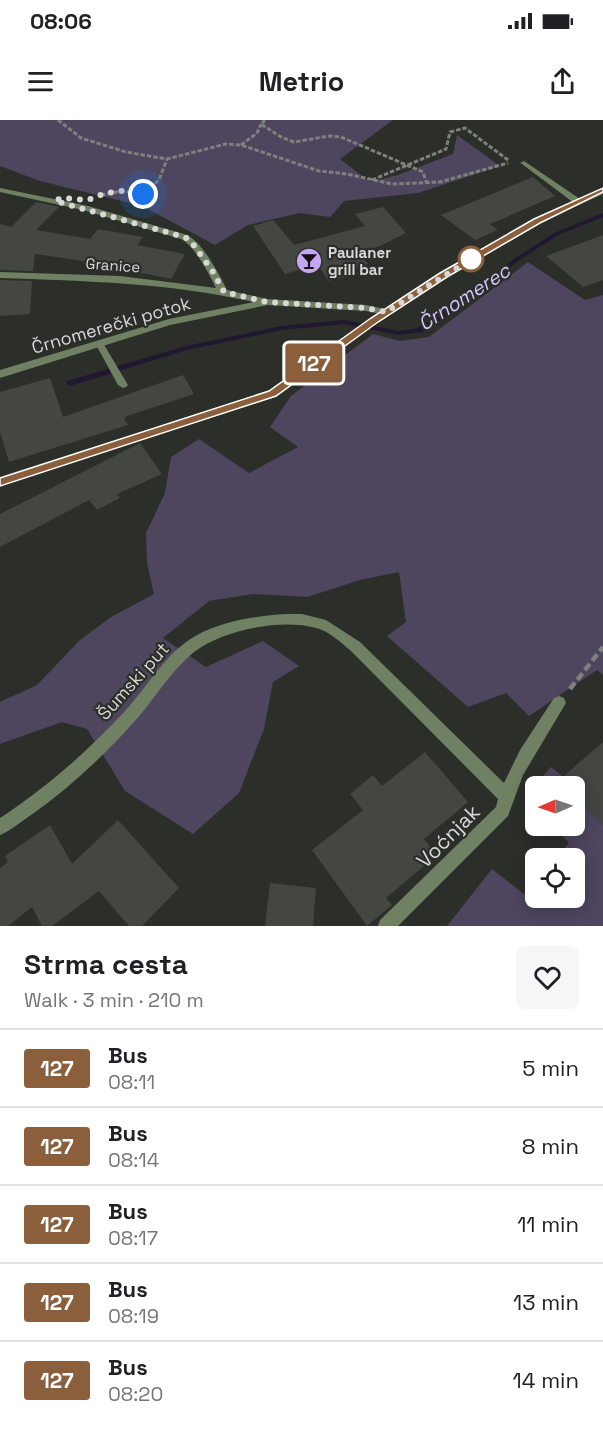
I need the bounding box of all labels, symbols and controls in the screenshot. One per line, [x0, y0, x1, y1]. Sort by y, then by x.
text: 08:06 [30, 7, 92, 35]
text: Metrio [259, 64, 344, 99]
icon: menu [24, 65, 57, 98]
icon: share [546, 65, 579, 98]
your location [128, 179, 158, 209]
place label: Paulaner grill bar [328, 243, 391, 279]
bar icon: Paulaner grill bar [294, 246, 324, 276]
unlabelled marker [458, 246, 484, 272]
street label: Granice [85, 254, 141, 276]
water label: Črnomerec [413, 257, 516, 337]
street label: Črnomerečki potok [29, 291, 193, 359]
line badge: 127 [280, 344, 348, 382]
text: 127 [297, 350, 331, 377]
street label: Šumski put [92, 637, 174, 725]
north arrow [525, 776, 585, 836]
map controls [525, 776, 585, 908]
street label: Voćnjak [410, 798, 486, 874]
button: locate [525, 848, 585, 908]
text: Strma cesta [24, 946, 188, 982]
button: heart [516, 946, 579, 1009]
text: Walk · 3 min · 210 m [24, 987, 204, 1013]
text: Bus [108, 1041, 148, 1069]
text: 5 min [522, 1054, 579, 1082]
text: 127 [40, 1055, 74, 1082]
text: 08:11 [108, 1069, 155, 1095]
text: Bus [108, 1119, 148, 1147]
text: 8 min [522, 1132, 579, 1160]
text: 127 [40, 1133, 74, 1160]
text: 08:14 [108, 1147, 159, 1173]
text: Bus [108, 1197, 148, 1225]
text: 11 min [517, 1210, 579, 1238]
text: 127 [40, 1211, 74, 1238]
text: 08:17 [108, 1225, 158, 1251]
text: Bus [108, 1275, 148, 1303]
text: 13 min [513, 1288, 579, 1316]
text: 127 [40, 1289, 74, 1316]
text: 08:19 [108, 1303, 159, 1329]
text: Bus [108, 1353, 148, 1381]
text: 14 min [513, 1366, 579, 1394]
text: 127 [40, 1367, 74, 1394]
text: 08:20 [108, 1381, 163, 1407]

